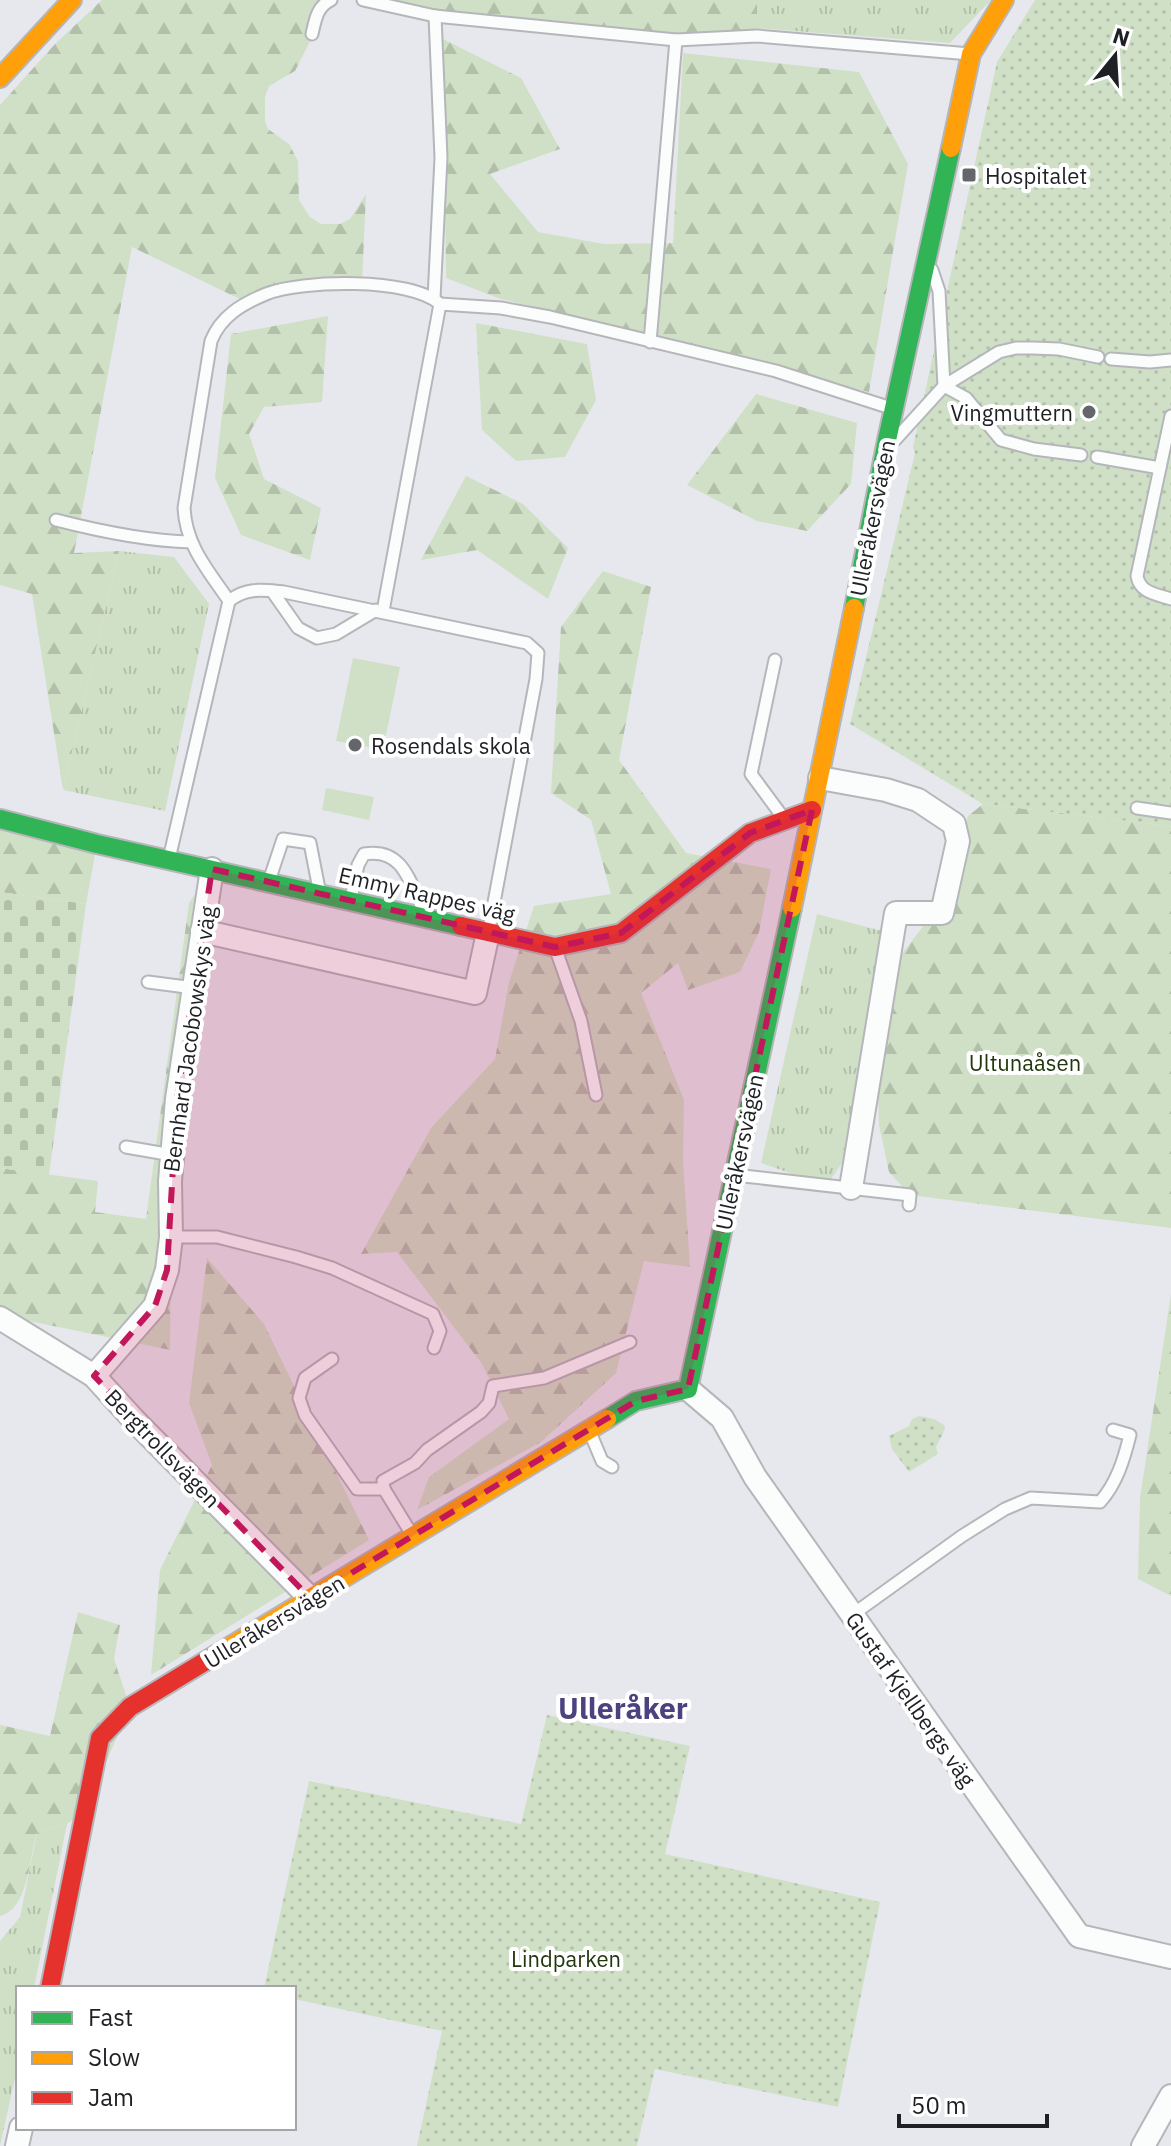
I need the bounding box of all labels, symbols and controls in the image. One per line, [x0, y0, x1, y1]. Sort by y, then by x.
north arrow [1075, 16, 1155, 96]
text: N [1109, 20, 1133, 53]
place label: Hospitalet [985, 161, 1087, 190]
marker: Hospitalet [960, 166, 978, 184]
place label: Vingmuttern [950, 398, 1073, 427]
marker: Vingmuttern [1080, 403, 1098, 421]
street label: Ulleråkersvägen [843, 437, 901, 599]
place label: Rosendals skola [371, 731, 531, 760]
marker: Rosendals skola [346, 736, 364, 754]
street label: Emmy Rappes väg [336, 860, 518, 928]
street label: Bernhard Jacobowskys väg [156, 904, 222, 1174]
park label: Ultunaåsen [969, 1048, 1081, 1077]
street label: Ulleråkersvägen [708, 1071, 770, 1233]
street label: Bergtrollsvägen [99, 1382, 227, 1514]
street label: Ulleråkersvägen [198, 1568, 350, 1674]
street label: Gustaf Kjellbergs väg [840, 1606, 983, 1793]
district label: Ulleråker [558, 1688, 688, 1727]
park label: Lindparken [511, 1944, 621, 1973]
legend [16, 1986, 296, 2130]
text: Fast [88, 2001, 133, 2033]
text: Slow [88, 2041, 140, 2073]
scale bar [899, 2078, 1047, 2128]
text: Jam [88, 2081, 134, 2113]
text: 50 m [911, 2089, 966, 2121]

